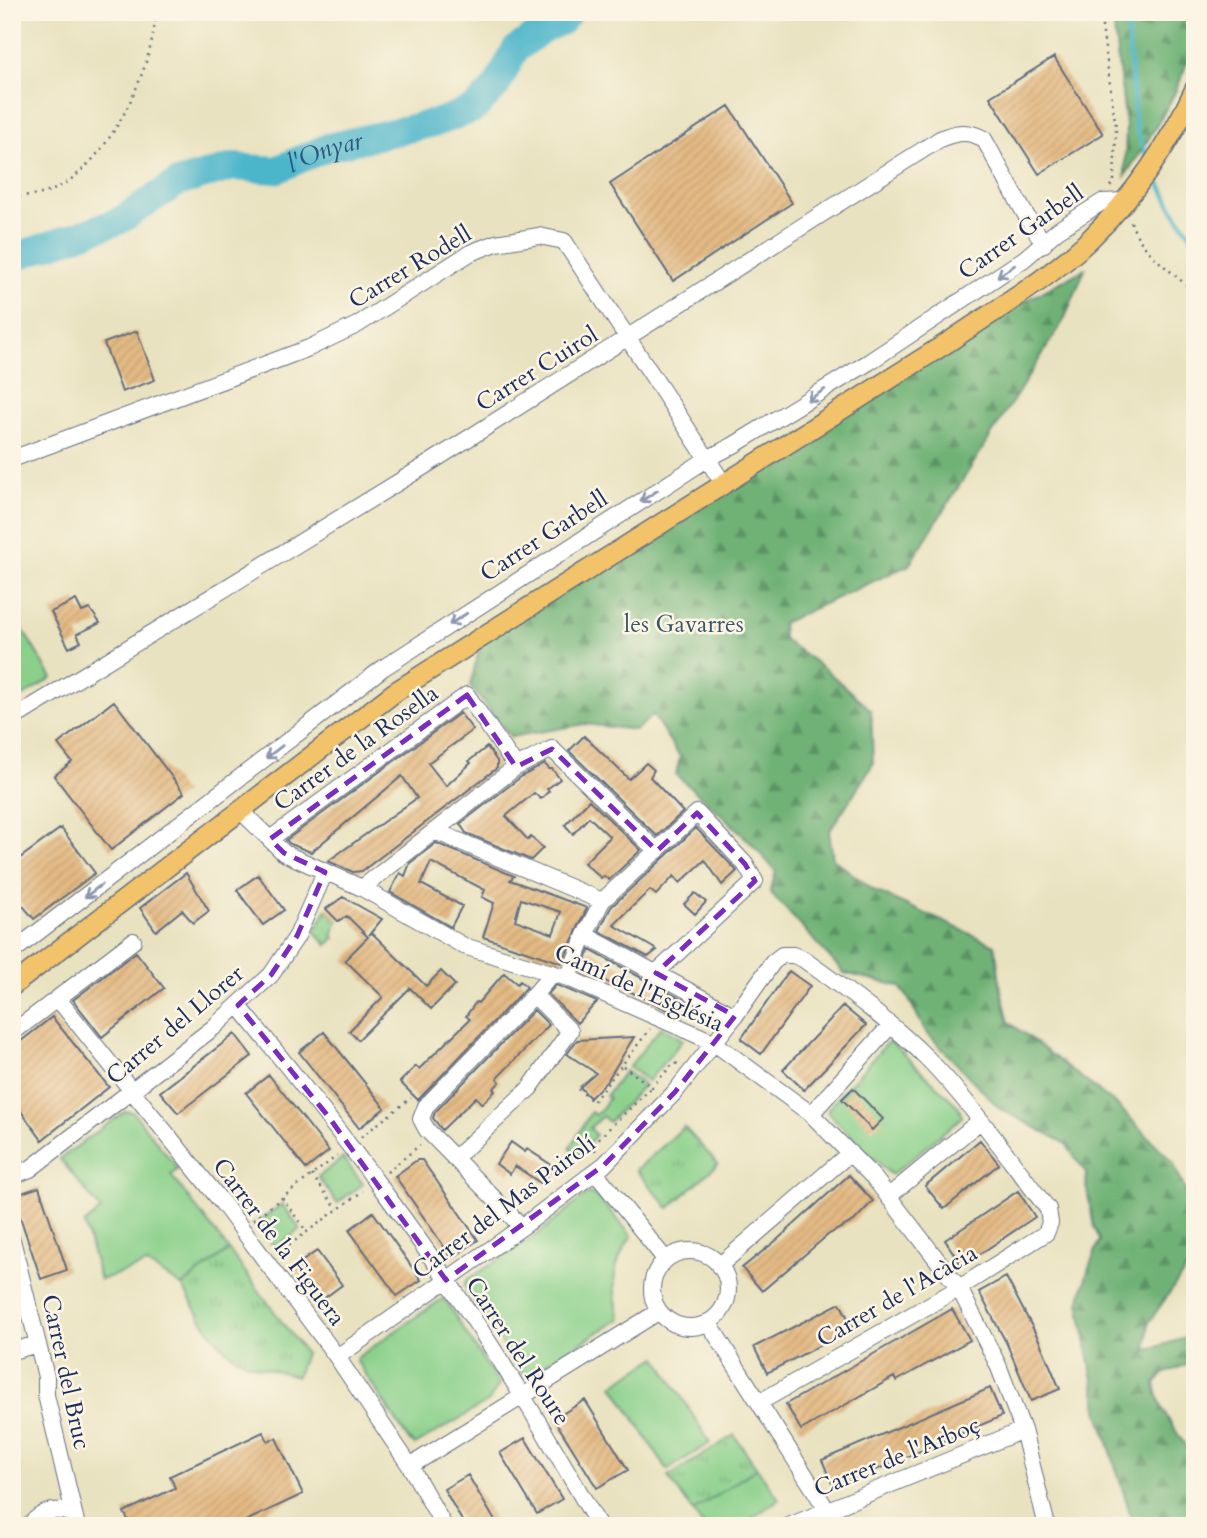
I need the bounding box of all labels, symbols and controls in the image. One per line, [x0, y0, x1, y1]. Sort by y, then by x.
water label: l'Onyar [280, 122, 367, 181]
street label: Carrer Garbell [952, 176, 1090, 288]
street label: Carrer Rodell [342, 217, 478, 317]
one-way arrow [997, 264, 1016, 278]
street label: Carrer Cuirol [470, 318, 604, 420]
one-way arrow [806, 389, 826, 403]
street label: Carrer Garbell [474, 482, 614, 590]
one-way arrow [640, 489, 660, 503]
park label: les Gavarres [624, 608, 744, 641]
one-way arrow [449, 613, 469, 627]
street label: Carrer de la Rosella [267, 677, 446, 819]
one-way arrow [265, 745, 284, 760]
one-way arrow [84, 883, 103, 898]
street label: Camí de l'Església [549, 936, 730, 1040]
street label: Carrer del Llorer [99, 957, 251, 1092]
street label: Carrer del Mas Pairolí [405, 1127, 603, 1287]
street label: Carrer de la Figuera [205, 1151, 353, 1333]
street label: Carrer de l'Acàcia [811, 1236, 984, 1355]
street label: Carrer del Roure [458, 1270, 578, 1432]
street label: Carrer del Bruc [33, 1291, 99, 1453]
street label: Carrer de l'Arboç [809, 1409, 985, 1505]

